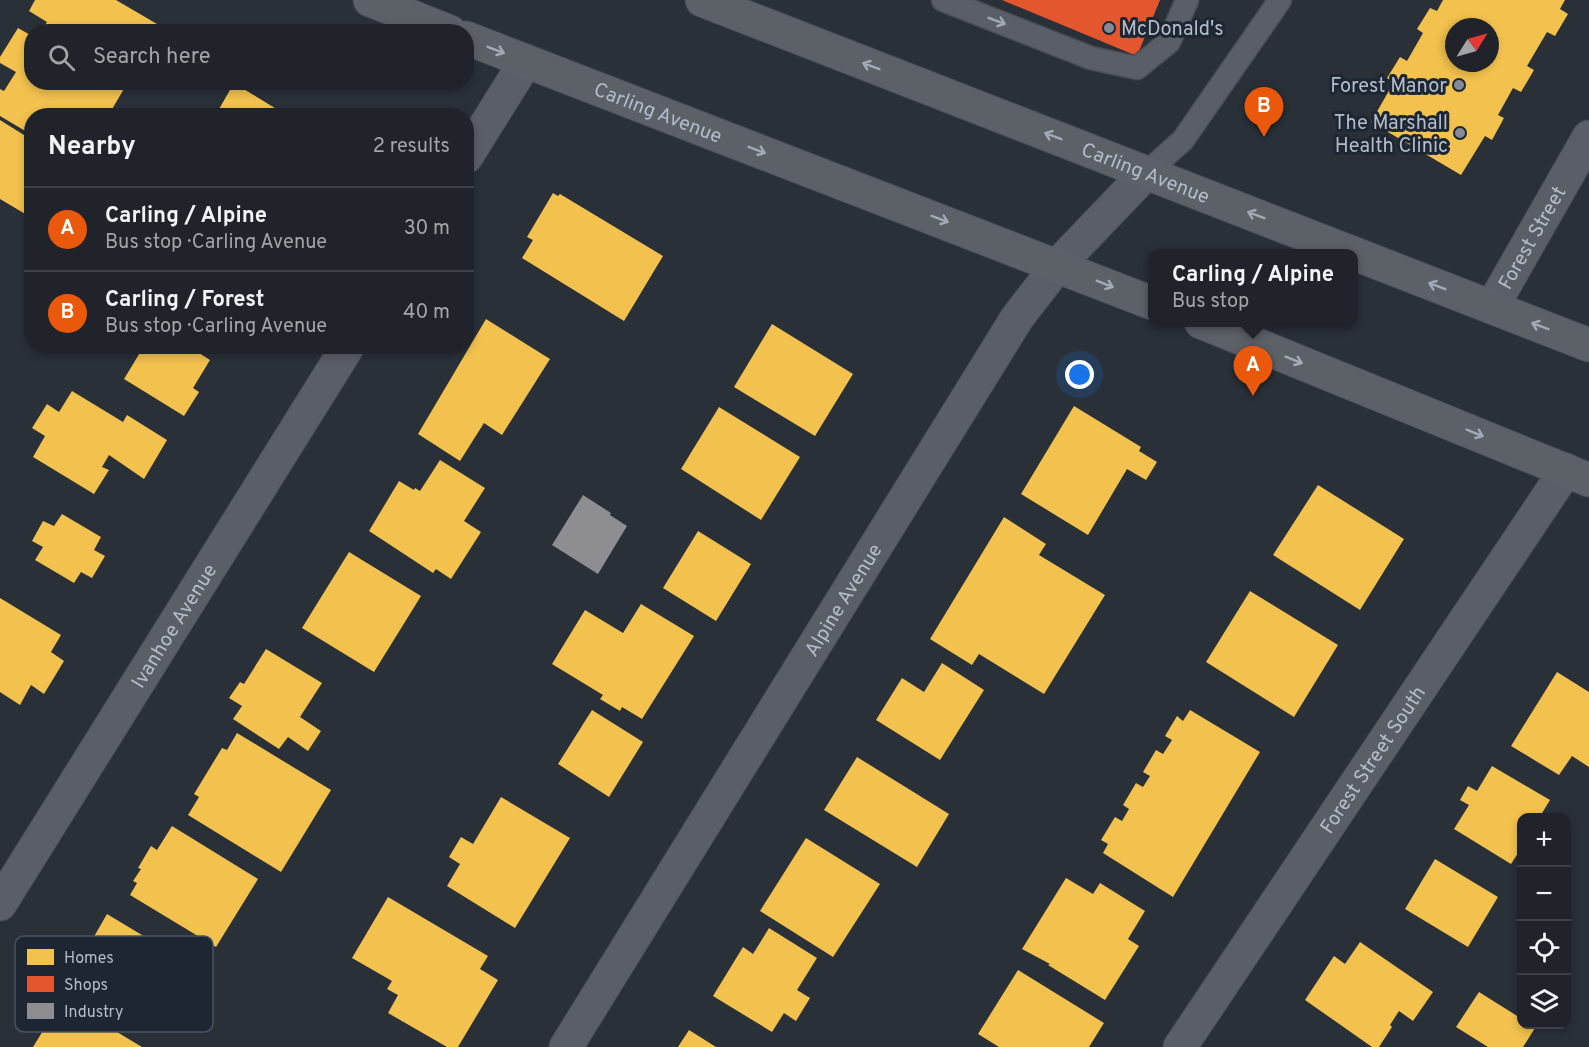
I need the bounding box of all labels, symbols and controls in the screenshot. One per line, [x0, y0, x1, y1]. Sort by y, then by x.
one-way arrow [987, 17, 1006, 28]
place label: McDonald's [1121, 17, 1224, 43]
north arrow [1445, 18, 1499, 72]
marker: McDonald's [1102, 21, 1116, 35]
search box [24, 24, 474, 90]
icon: search [45, 41, 78, 74]
text: Search here [93, 44, 211, 71]
one-way arrow [487, 45, 505, 56]
one-way arrow [862, 59, 881, 70]
place label: Forest Manor [1330, 74, 1447, 100]
street label: Carling Avenue [590, 78, 725, 151]
marker: Forest Manor [1452, 78, 1466, 92]
pin: B [1244, 88, 1284, 137]
place label: The Marshall Health Clinic [1334, 111, 1448, 160]
marker: The Marshall Health Clinic [1453, 126, 1467, 140]
one-way arrow [1044, 130, 1063, 141]
text: Nearby [48, 131, 136, 164]
text: 2 results [373, 134, 450, 160]
street label: Carling Avenue [1077, 138, 1213, 211]
one-way arrow [748, 145, 766, 156]
street label: Forest Street [1494, 182, 1573, 295]
text: Carling / Alpine [105, 203, 267, 230]
one-way arrow [1247, 209, 1265, 220]
one-way arrow [930, 215, 948, 226]
text: A [60, 216, 75, 242]
text: 30 m [404, 216, 450, 242]
text: Bus stop · Carling Avenue [105, 230, 327, 256]
popup [1148, 249, 1358, 327]
text: Carling / Alpine [1172, 262, 1334, 289]
one-way arrow [1095, 279, 1114, 290]
one-way arrow [1429, 279, 1447, 290]
text: Carling / Forest [105, 287, 265, 314]
text: Bus stop [1172, 289, 1249, 315]
text: B [61, 300, 74, 326]
text: 40 m [403, 300, 450, 326]
text: Bus stop · Carling Avenue [105, 314, 327, 340]
one-way arrow [1532, 320, 1550, 331]
pin: A [1234, 346, 1272, 396]
one-way arrow [1284, 355, 1303, 366]
your location [1065, 360, 1094, 389]
one-way arrow [1465, 428, 1484, 439]
street label: Alpine Avenue [800, 539, 889, 662]
street label: Ivanhoe Avenue [127, 560, 224, 694]
street label: Forest Street South [1315, 682, 1433, 839]
map controls [1517, 813, 1571, 1029]
button: + [1517, 813, 1571, 867]
button: − [1517, 867, 1571, 921]
button: locate [1517, 921, 1571, 975]
legend [15, 936, 213, 1032]
text: Homes [64, 949, 114, 969]
button: layers [1517, 975, 1571, 1029]
text: Shops [64, 976, 108, 996]
text: Industry [64, 1003, 123, 1023]

